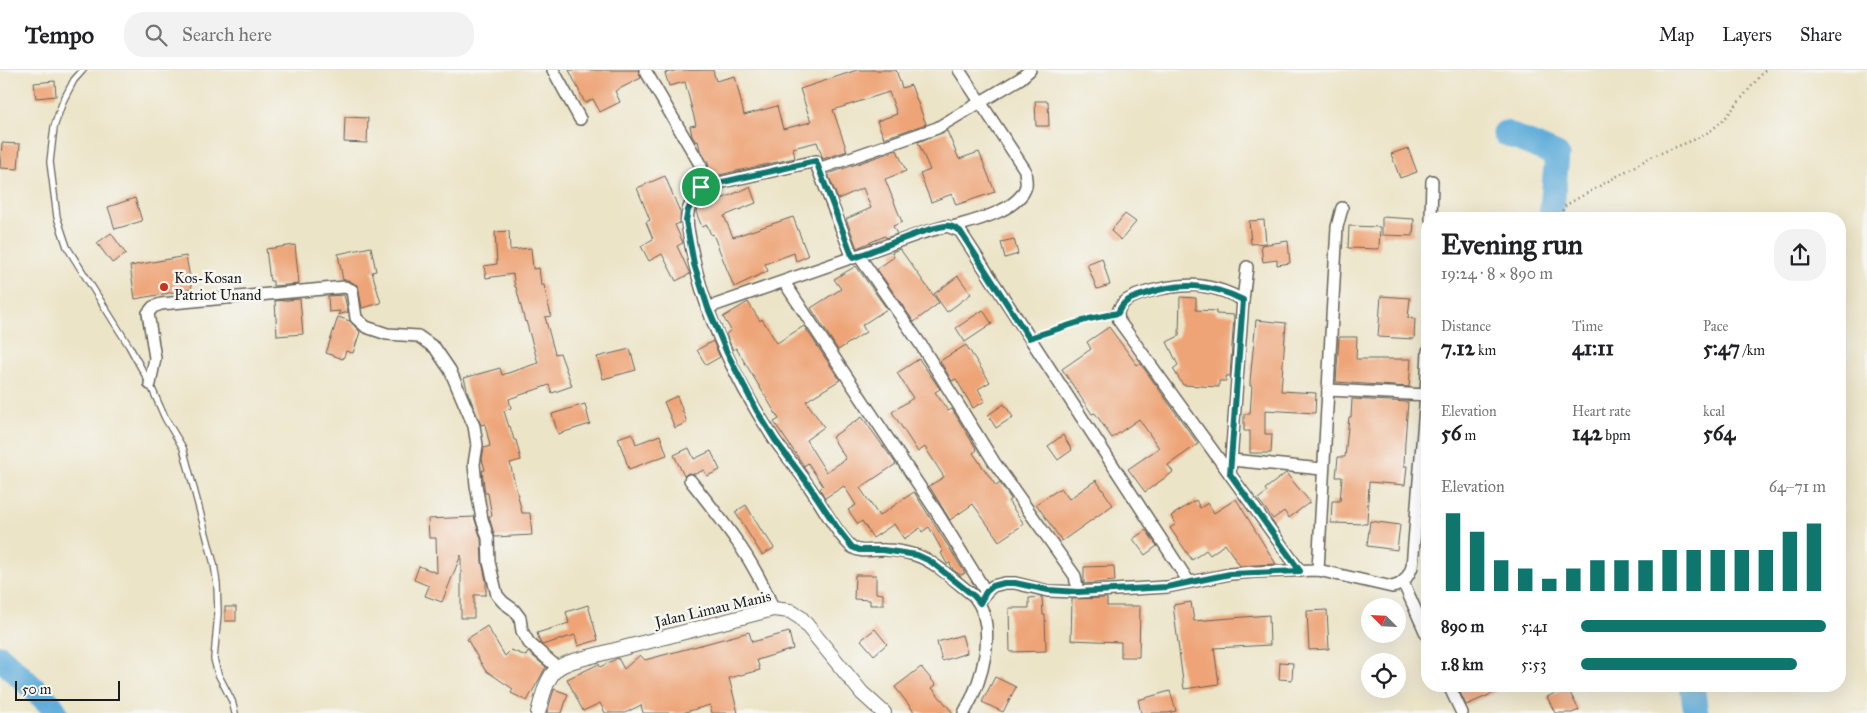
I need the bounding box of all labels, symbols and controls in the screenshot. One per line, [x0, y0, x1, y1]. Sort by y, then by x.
search box [124, 12, 474, 57]
text: Tempo [25, 20, 94, 50]
icon: search [142, 21, 170, 49]
text: Search here [182, 23, 272, 46]
text: Map [1659, 24, 1694, 46]
text: Layers [1722, 24, 1772, 46]
text: Share [1800, 24, 1842, 46]
pin [680, 166, 722, 208]
icon: arrive [687, 173, 715, 201]
text: Evening run [1441, 227, 1583, 262]
button: share [1774, 229, 1826, 281]
text: 19:24 · 8 × 890 m [1441, 264, 1553, 283]
place label: Kos-Kosan Patriot Unand [174, 269, 262, 304]
marker: Kos-Kosan Patriot Unand [158, 281, 170, 293]
text: Distance [1441, 318, 1491, 335]
text: Time [1572, 318, 1603, 335]
text: Pace [1703, 318, 1728, 335]
text: 7.12 [1441, 335, 1475, 361]
text: 41:11 [1572, 335, 1614, 361]
text: 5:47 [1703, 335, 1740, 361]
text: km [1475, 342, 1496, 359]
text: /km [1740, 342, 1765, 359]
text: Elevation [1441, 403, 1497, 420]
text: Heart rate [1572, 403, 1631, 420]
text: kcal [1703, 403, 1725, 420]
text: 56 [1441, 420, 1462, 446]
text: 142 [1572, 420, 1602, 446]
text: 564 [1703, 420, 1735, 446]
text: m [1462, 427, 1476, 444]
text: bpm [1602, 427, 1631, 444]
text: Elevation [1441, 477, 1505, 496]
text: 64–71 m [1769, 477, 1826, 496]
street label: Jalan Limau Manis [651, 587, 773, 633]
north arrow [1361, 598, 1406, 642]
map controls [1361, 598, 1406, 698]
text: 890 m [1441, 617, 1484, 636]
text: 5:41 [1521, 617, 1548, 636]
button: locate [1361, 653, 1406, 698]
text: 1.8 km [1441, 655, 1483, 674]
text: 5:53 [1521, 655, 1546, 674]
scale bar [15, 678, 120, 701]
text: 50 m [22, 681, 51, 698]

